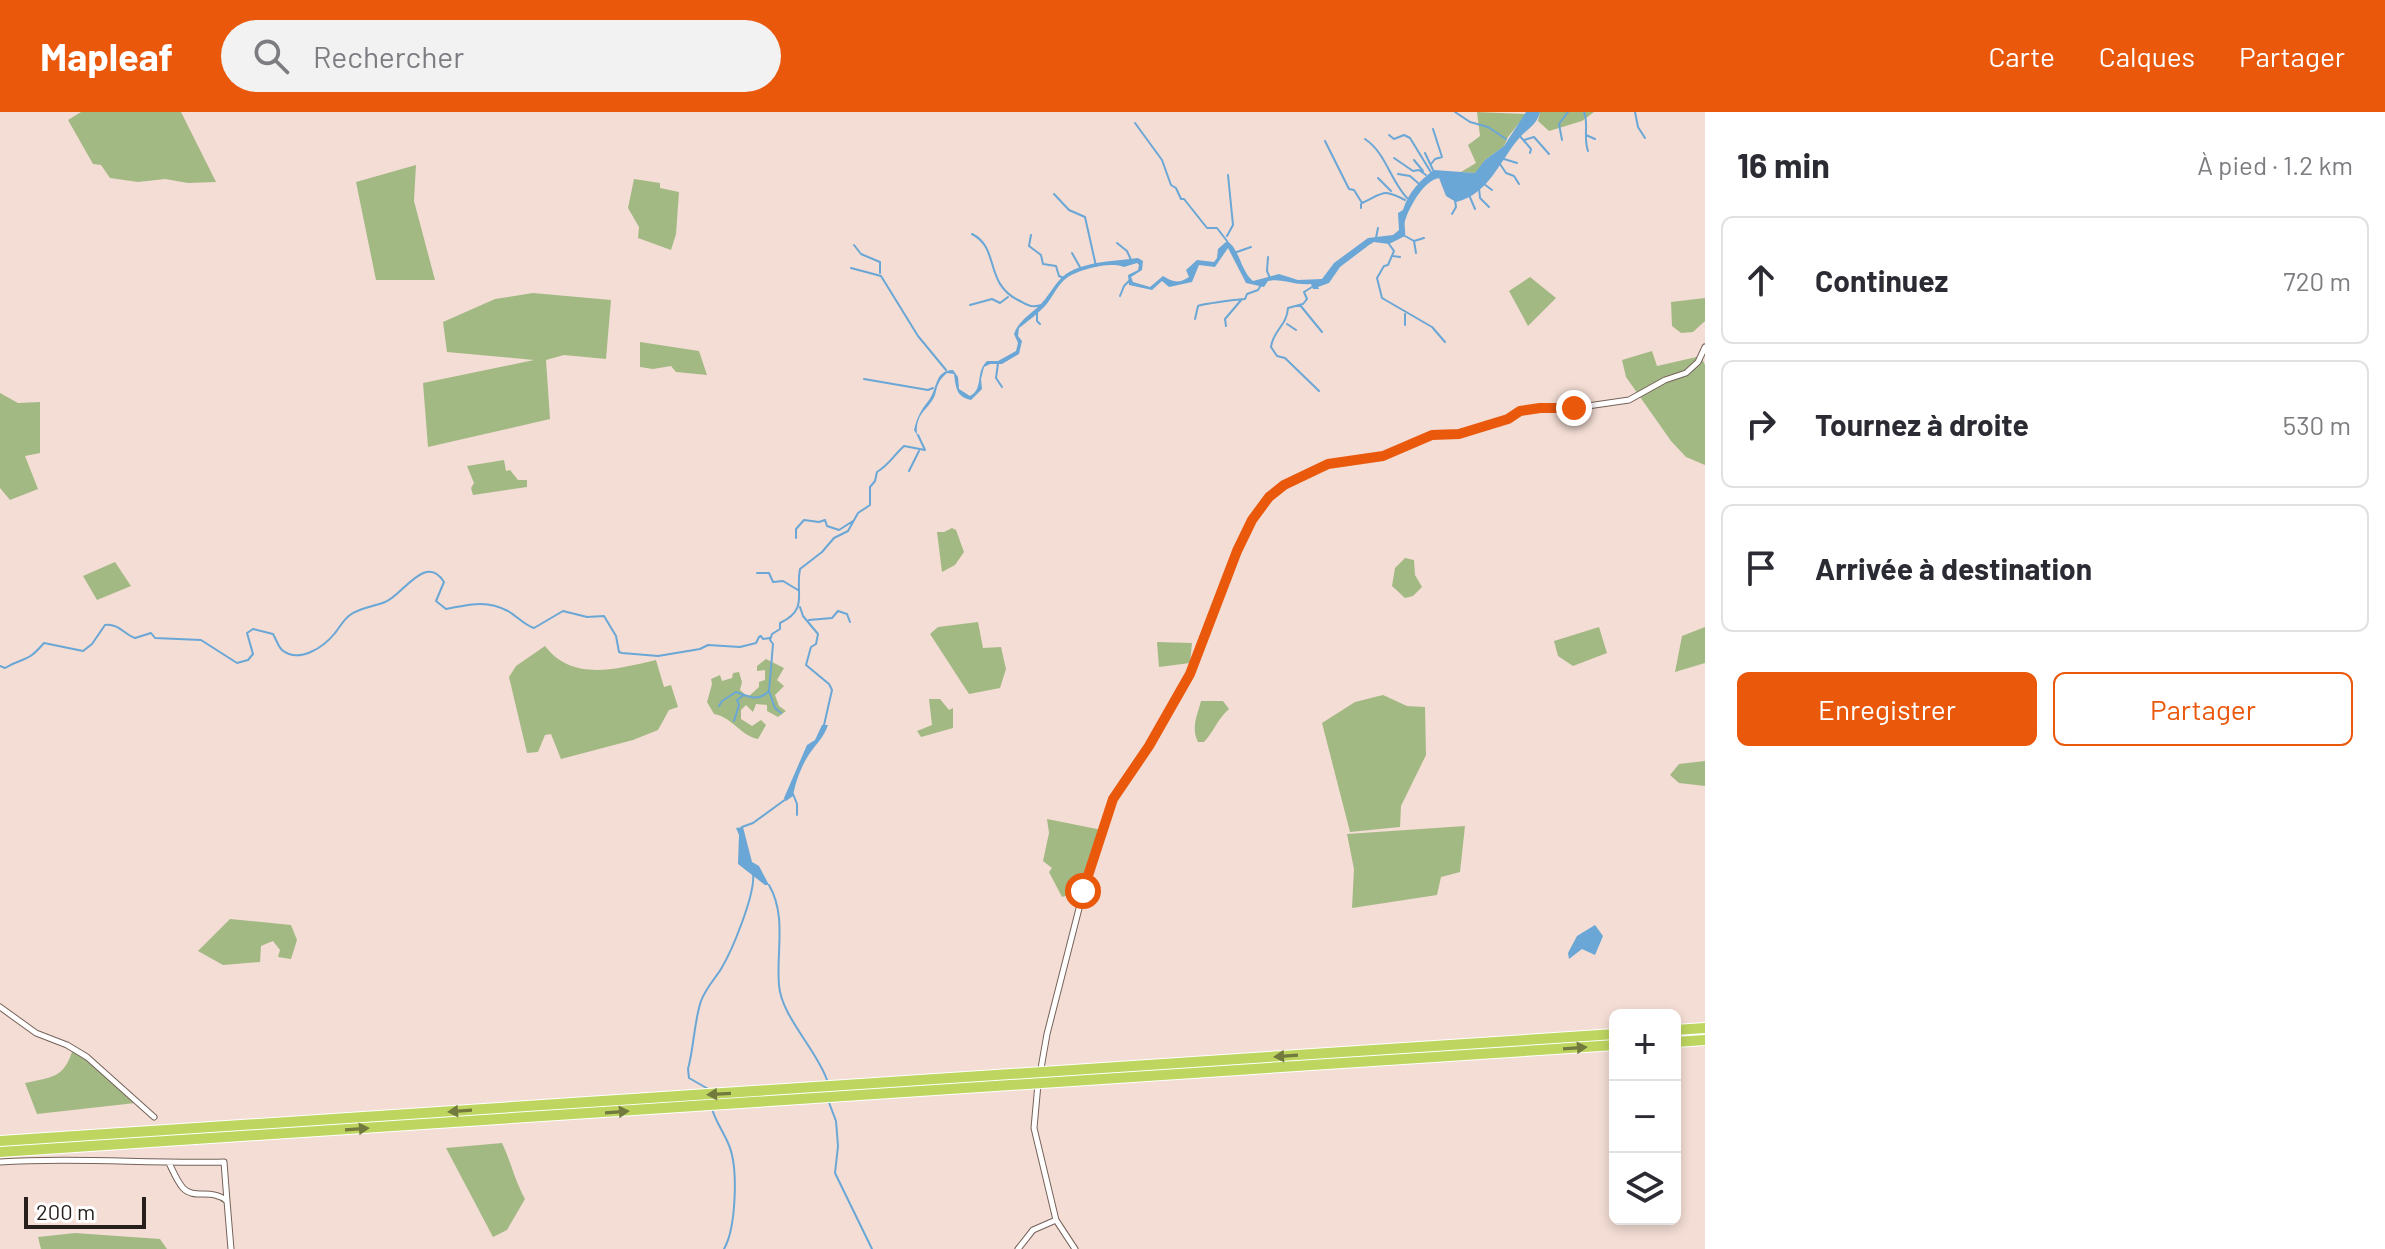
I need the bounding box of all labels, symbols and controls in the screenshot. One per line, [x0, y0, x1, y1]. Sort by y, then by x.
search box [221, 20, 781, 92]
text: Mapleaf [40, 33, 173, 79]
icon: search [249, 34, 293, 78]
text: Rechercher [313, 38, 464, 74]
text: Carte [1988, 39, 2055, 73]
text: Calques [2099, 39, 2195, 73]
text: Partager [2239, 39, 2345, 73]
text: 16 min [1737, 144, 1830, 185]
text: À pied · 1.2 km [2197, 149, 2353, 180]
icon: ahead [1739, 258, 1783, 302]
text: Continuez [1815, 262, 1948, 298]
text: 720 m [2283, 265, 2351, 296]
route end [1556, 390, 1592, 426]
icon: right [1739, 402, 1783, 446]
text: Tournez à droite [1815, 406, 2029, 442]
text: 530 m [2283, 409, 2351, 440]
icon: arrive [1739, 546, 1783, 590]
text: Arrivée à destination [1815, 550, 2092, 586]
button: Enregistrer [1737, 672, 2037, 746]
button: Partager [2053, 672, 2353, 746]
route start [1065, 873, 1101, 909]
map controls [1609, 1009, 1681, 1225]
button: + [1609, 1009, 1681, 1081]
one-way arrow [1563, 1041, 1588, 1054]
one-way arrow [1273, 1050, 1298, 1063]
button: − [1609, 1081, 1681, 1153]
one-way arrow [706, 1088, 731, 1101]
one-way arrow [447, 1105, 472, 1118]
one-way arrow [605, 1105, 630, 1118]
one-way arrow [345, 1122, 370, 1135]
button: layers [1609, 1153, 1681, 1225]
scale bar [24, 1193, 146, 1229]
text: 200 m [36, 1198, 95, 1224]

